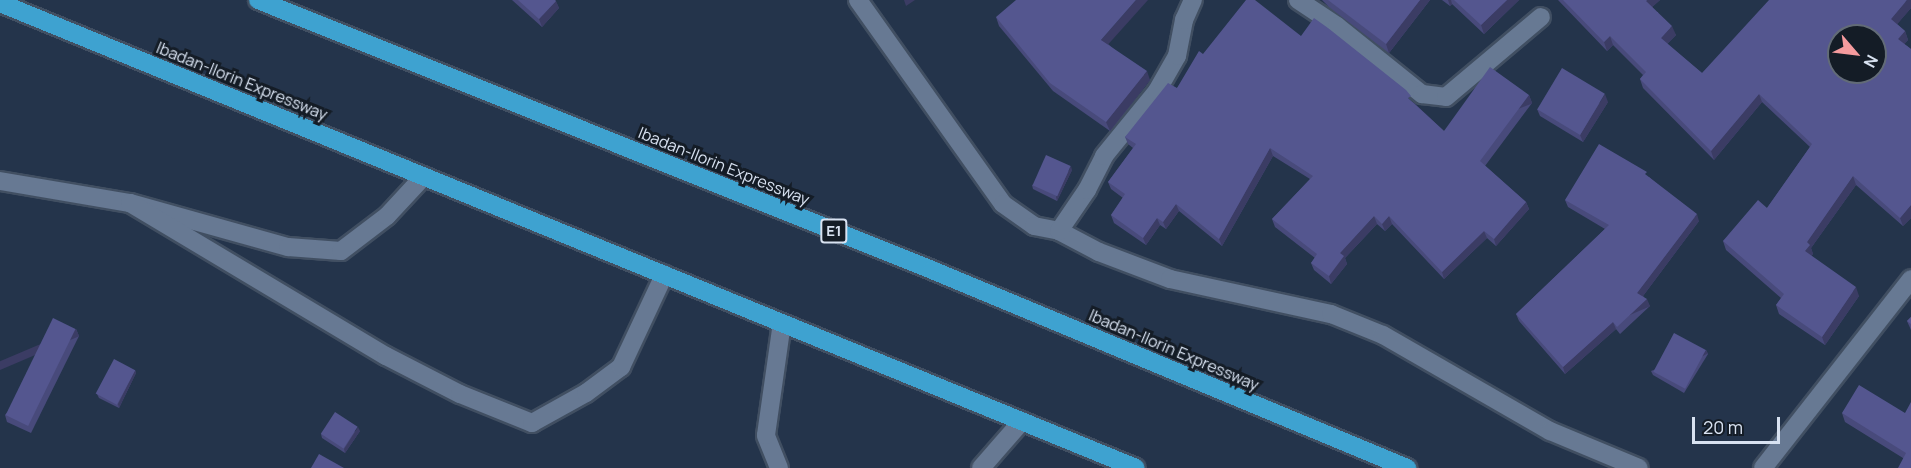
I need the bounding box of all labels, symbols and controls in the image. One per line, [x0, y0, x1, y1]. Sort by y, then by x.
north arrow [1827, 24, 1887, 84]
street label: Ibadan-Ilorin Expressway [154, 38, 330, 124]
text: N [1859, 51, 1884, 72]
street label: Ibadan-Ilorin Expressway [636, 123, 812, 209]
road number: E1 [819, 219, 849, 243]
street label: Ibadan-Ilorin Expressway [1086, 305, 1262, 395]
scale bar [1695, 405, 1784, 443]
text: 20 m [1703, 415, 1743, 439]

